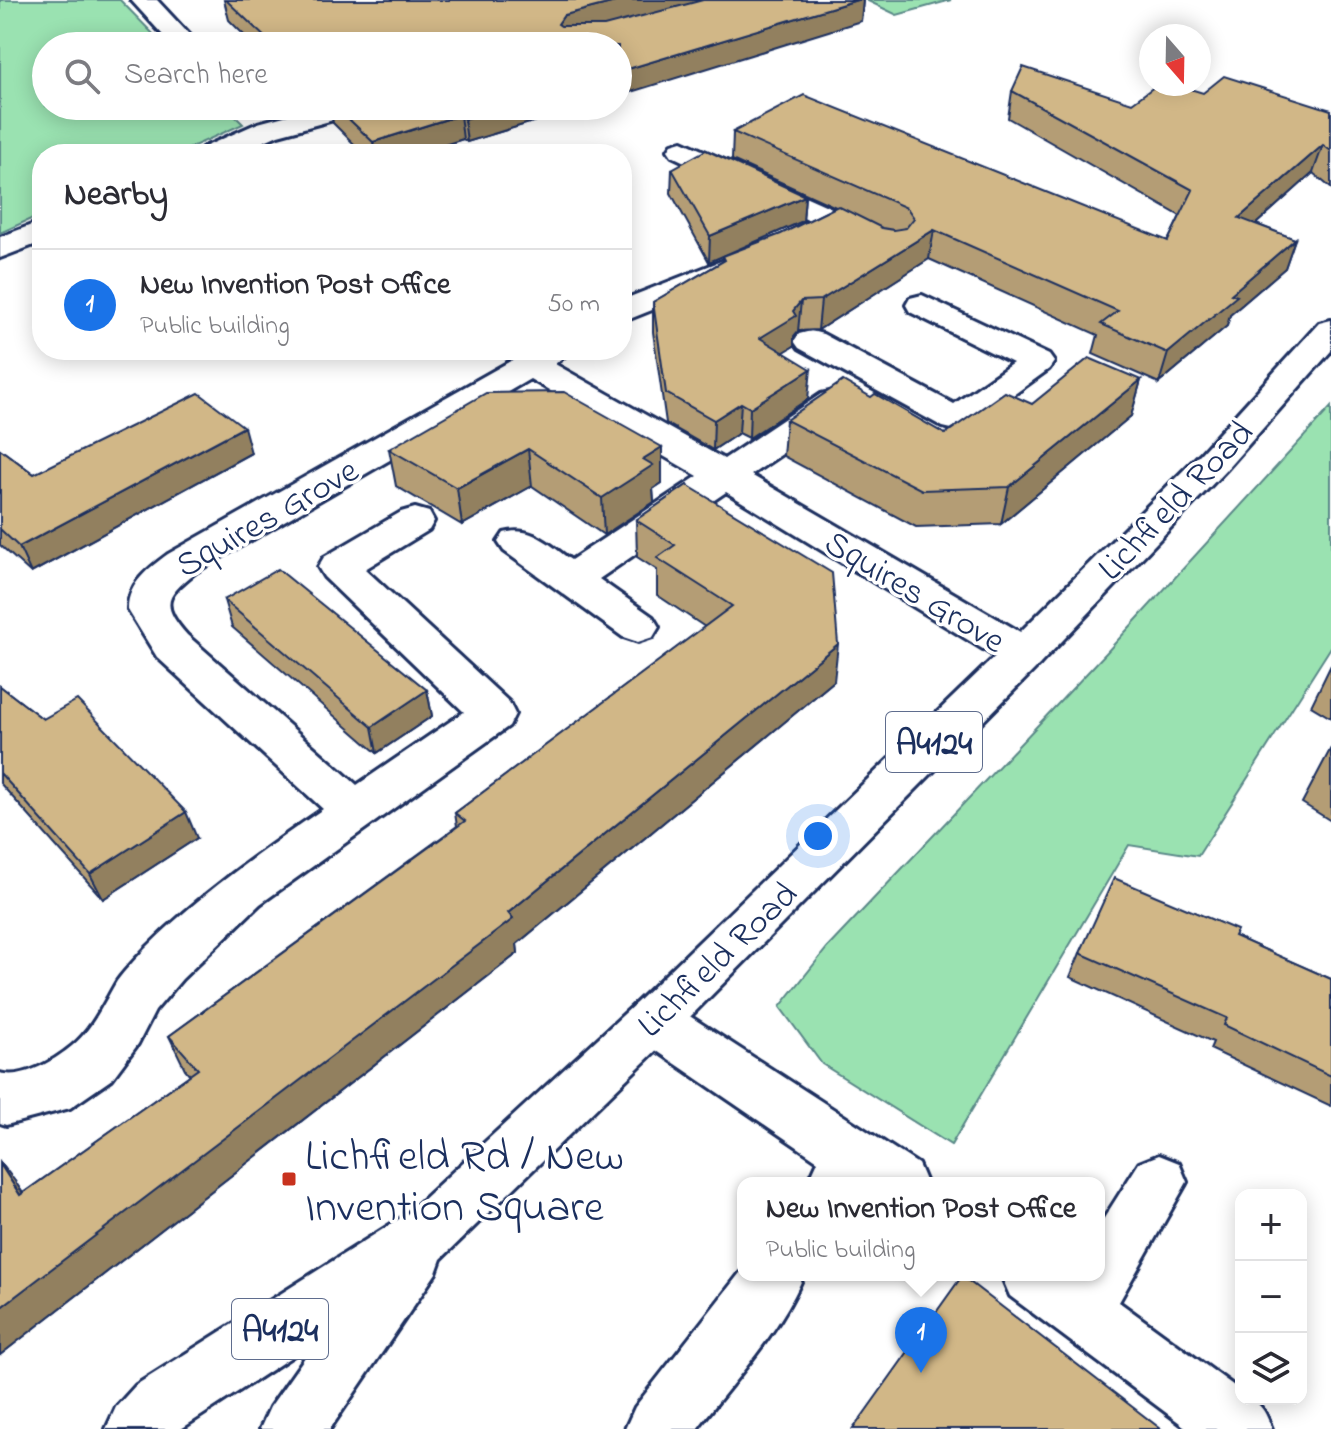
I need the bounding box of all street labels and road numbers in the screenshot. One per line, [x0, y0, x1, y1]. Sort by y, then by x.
street label: Lichfield Road [1087, 410, 1268, 595]
street label: Squires Grove [167, 446, 370, 594]
street label: Squires Grove [813, 519, 1015, 669]
road number: A4124 [886, 712, 982, 772]
street label: Lichfield Road [627, 871, 812, 1052]
road number: A4124 [232, 1299, 328, 1359]

